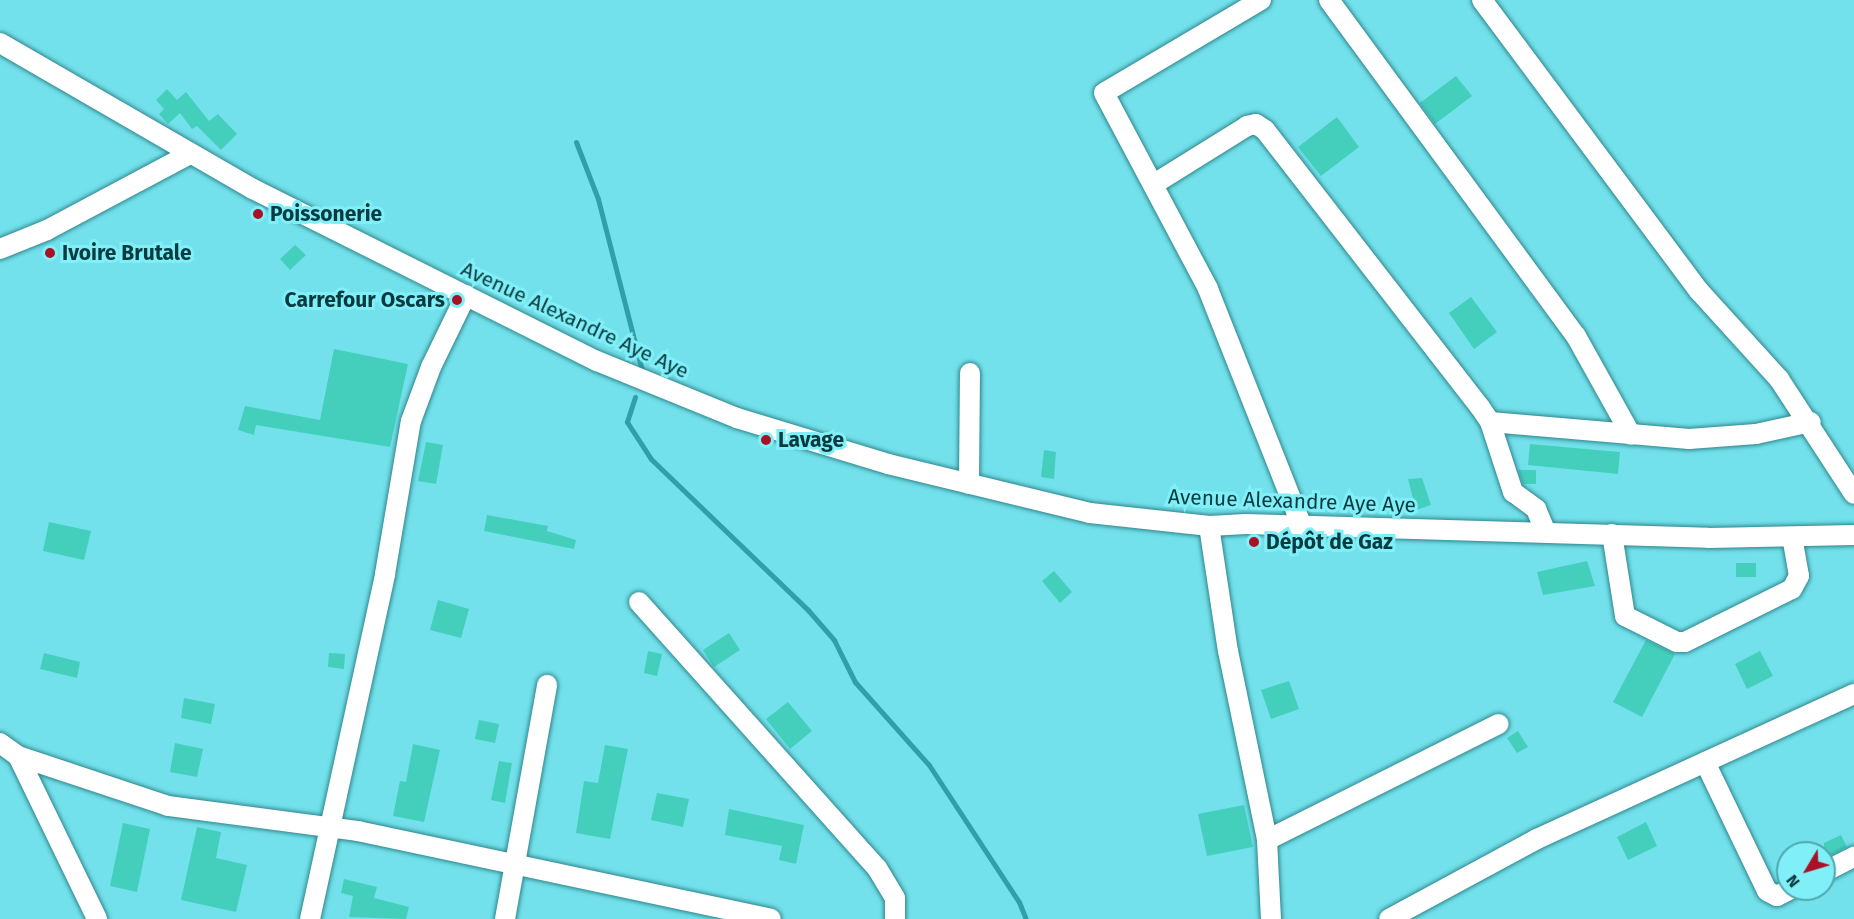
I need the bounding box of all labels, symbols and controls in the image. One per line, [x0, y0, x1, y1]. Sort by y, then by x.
place label: Poissonerie [270, 201, 382, 227]
marker: Poissonerie [251, 207, 265, 221]
place label: Ivoire Brutale [62, 240, 192, 266]
marker: Ivoire Brutale [43, 246, 57, 260]
street label: Avenue Alexandre Aye Aye [457, 256, 693, 384]
place label: Carrefour Oscars [285, 287, 445, 313]
marker: Carrefour Oscars [450, 293, 464, 307]
place label: Lavage [778, 427, 844, 453]
marker: Lavage [759, 433, 773, 447]
street label: Avenue Alexandre Aye Aye [1168, 484, 1416, 518]
place label: Dépôt de Gaz [1266, 529, 1393, 555]
marker: Dépôt de Gaz [1247, 535, 1261, 549]
north arrow [1776, 841, 1836, 901]
text: N [1782, 871, 1804, 891]

